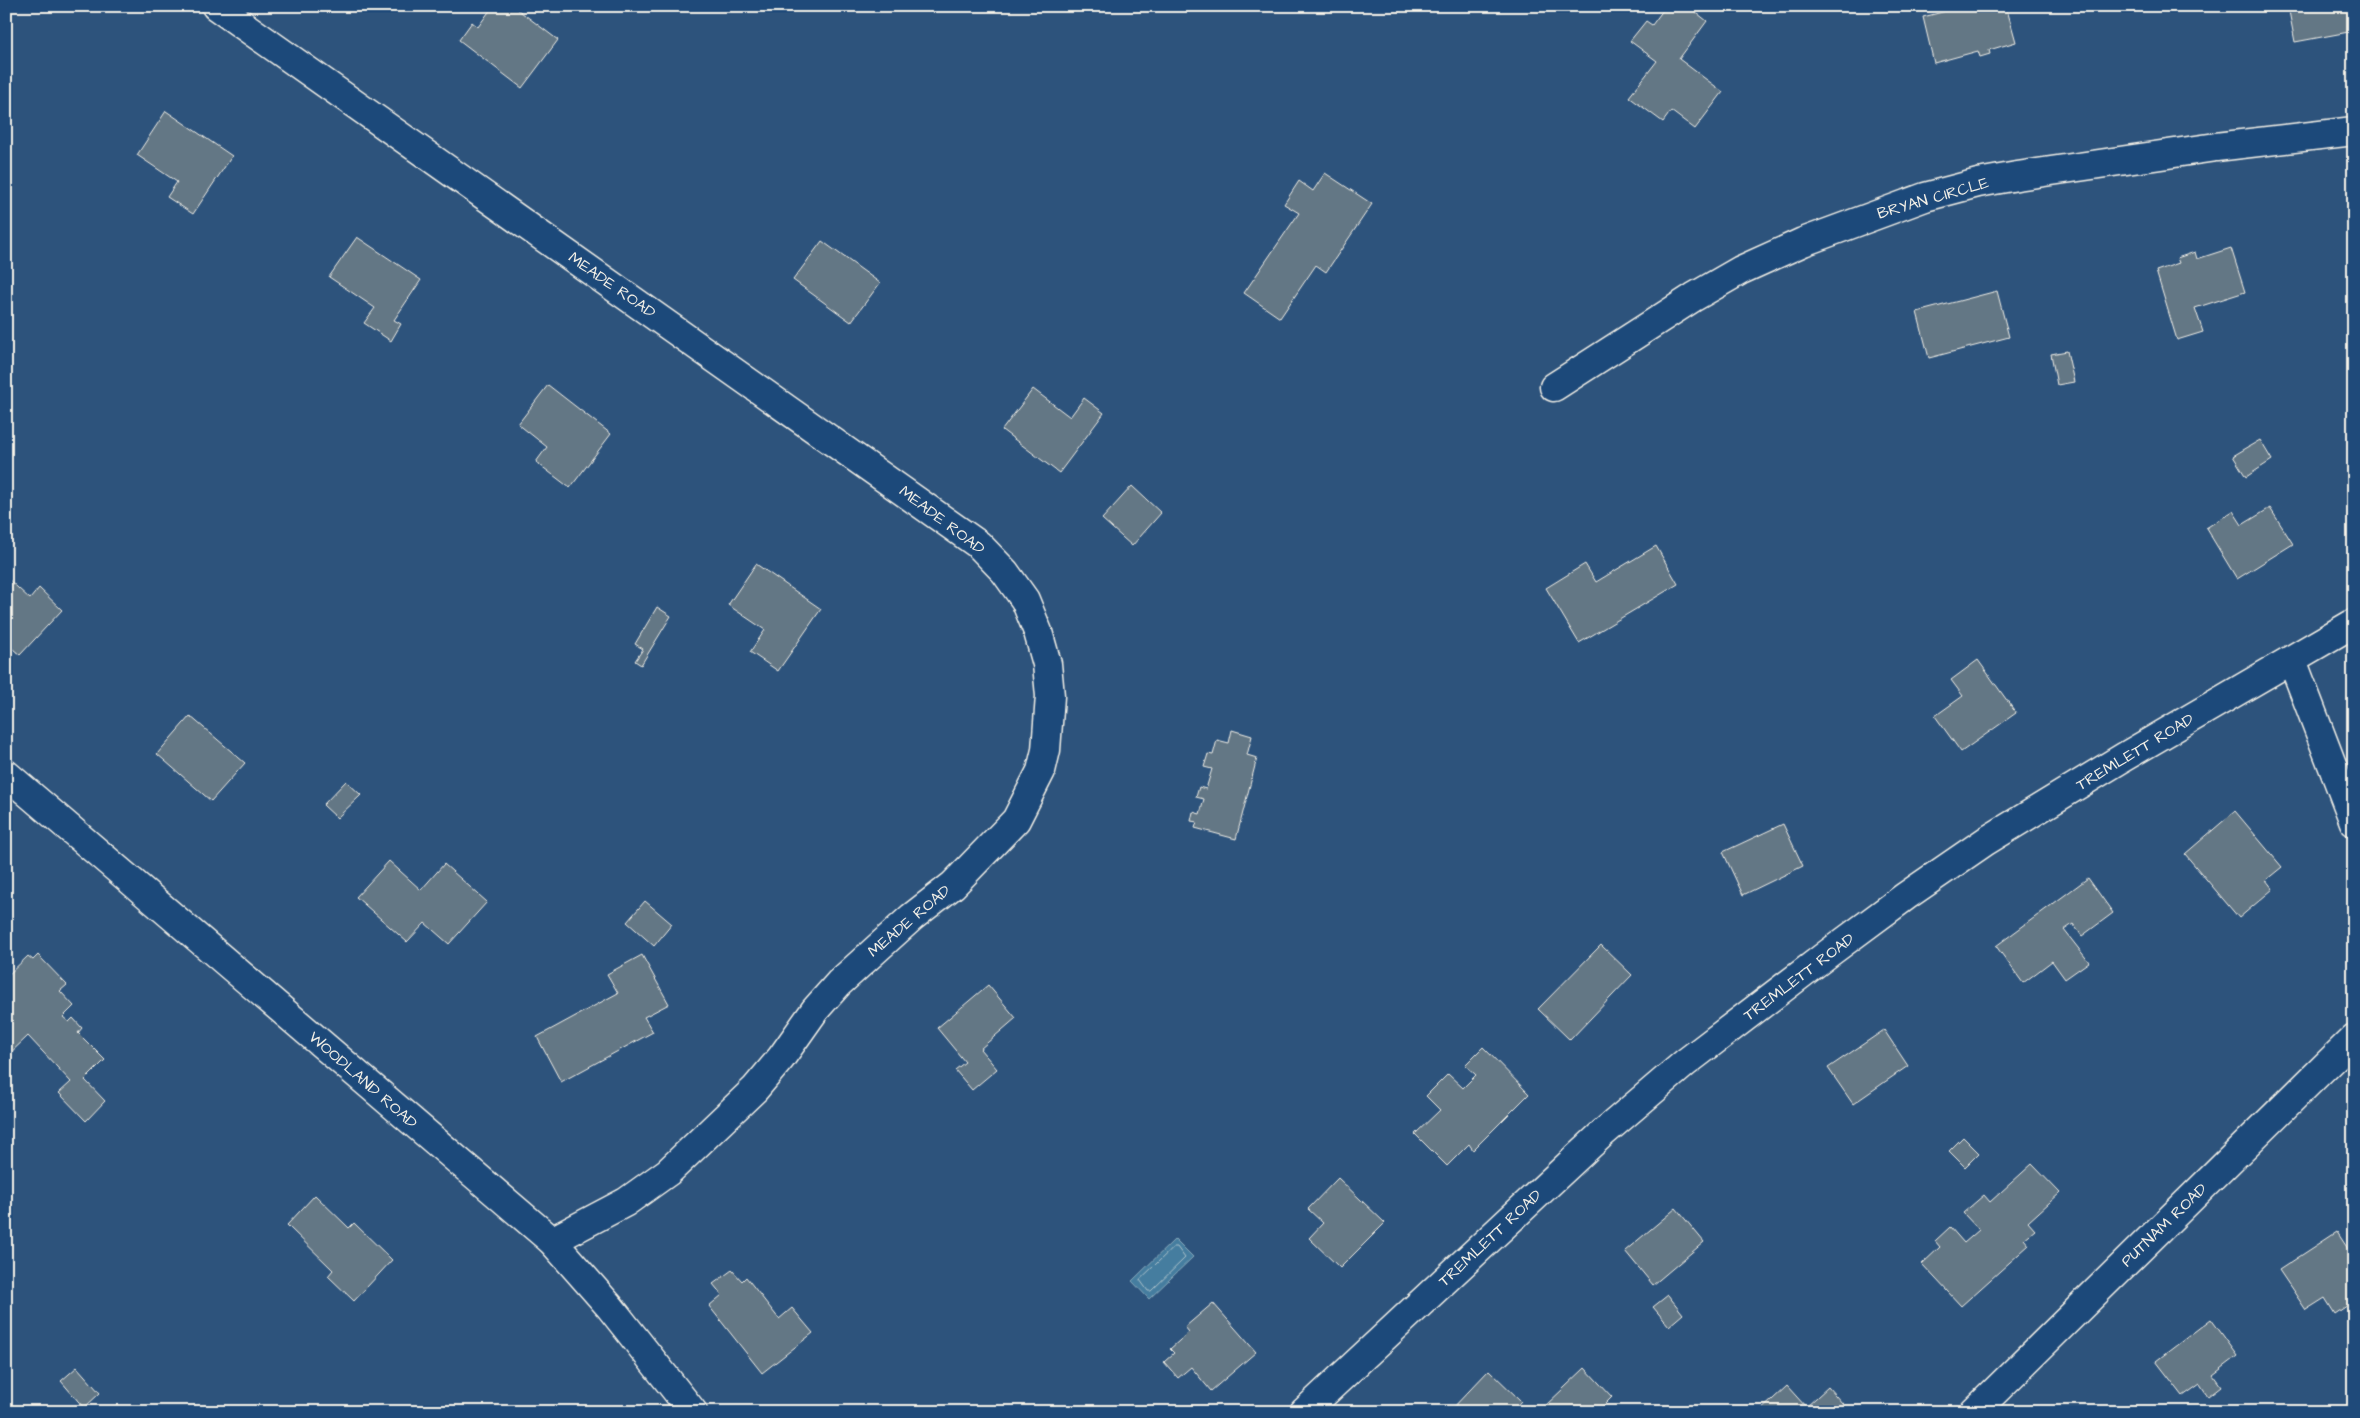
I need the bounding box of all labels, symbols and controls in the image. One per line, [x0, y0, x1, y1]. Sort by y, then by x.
street label: BRYAN CIRCLE [1875, 171, 1992, 224]
street label: MEADE ROAD [564, 247, 660, 323]
street label: MEADE ROAD [895, 481, 989, 559]
street label: TREMLETT ROAD [2072, 708, 2198, 796]
street label: MEADE ROAD [863, 880, 955, 962]
street label: TREMLETT ROAD [1739, 928, 1859, 1026]
street label: WOODLAND ROAD [304, 1027, 422, 1133]
street label: PUTNAM ROAD [2116, 1178, 2212, 1272]
street label: TREMLETT ROAD [1434, 1184, 1546, 1292]

